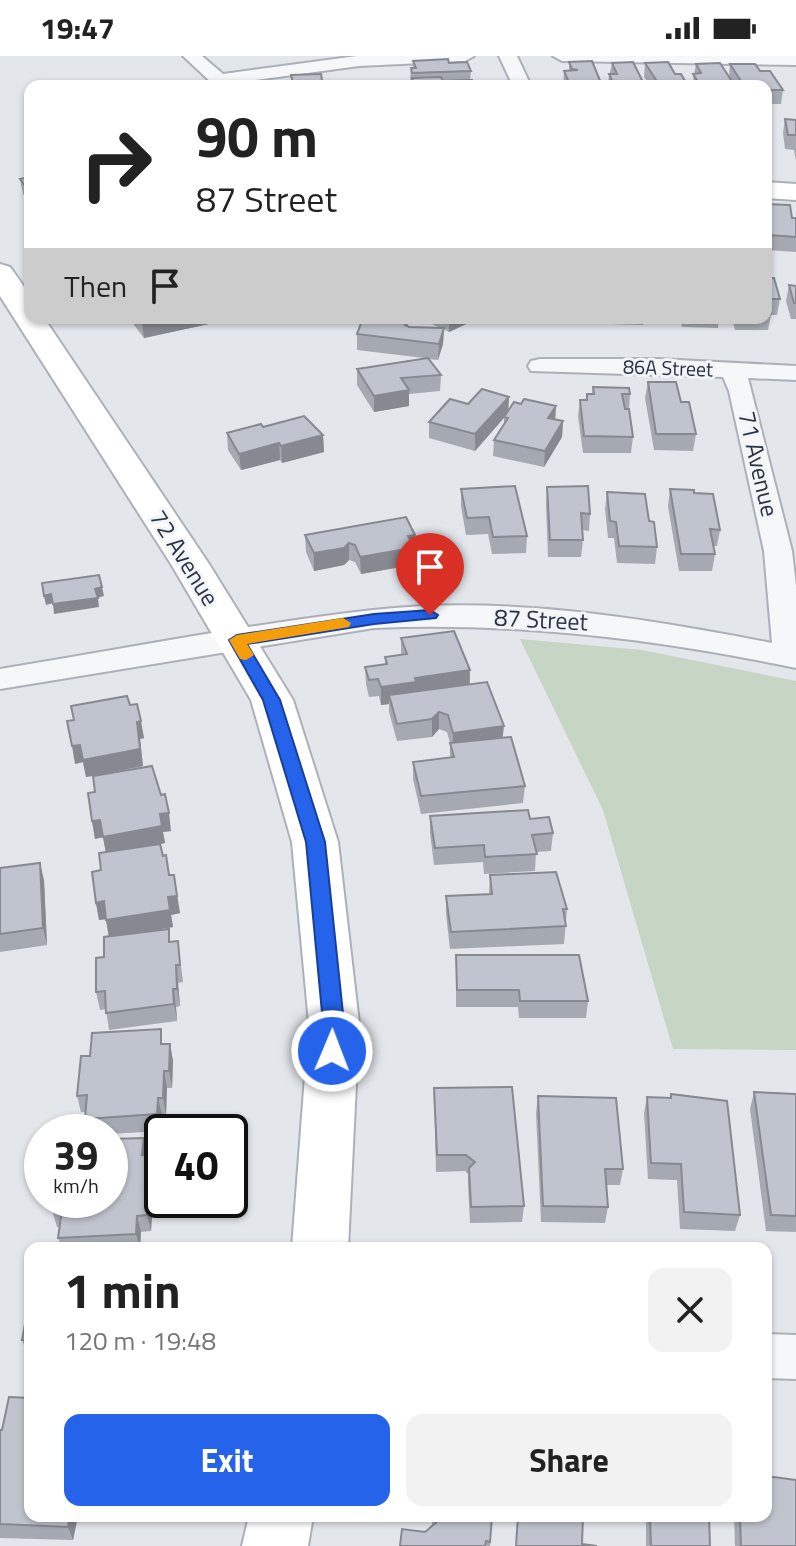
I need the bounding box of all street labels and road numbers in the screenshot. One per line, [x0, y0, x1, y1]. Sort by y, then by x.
street label: 86A Street [622, 350, 714, 385]
street label: 71 Avenue [729, 407, 789, 520]
street label: 72 Avenue [141, 502, 229, 612]
street label: 87 Street [493, 599, 590, 639]

